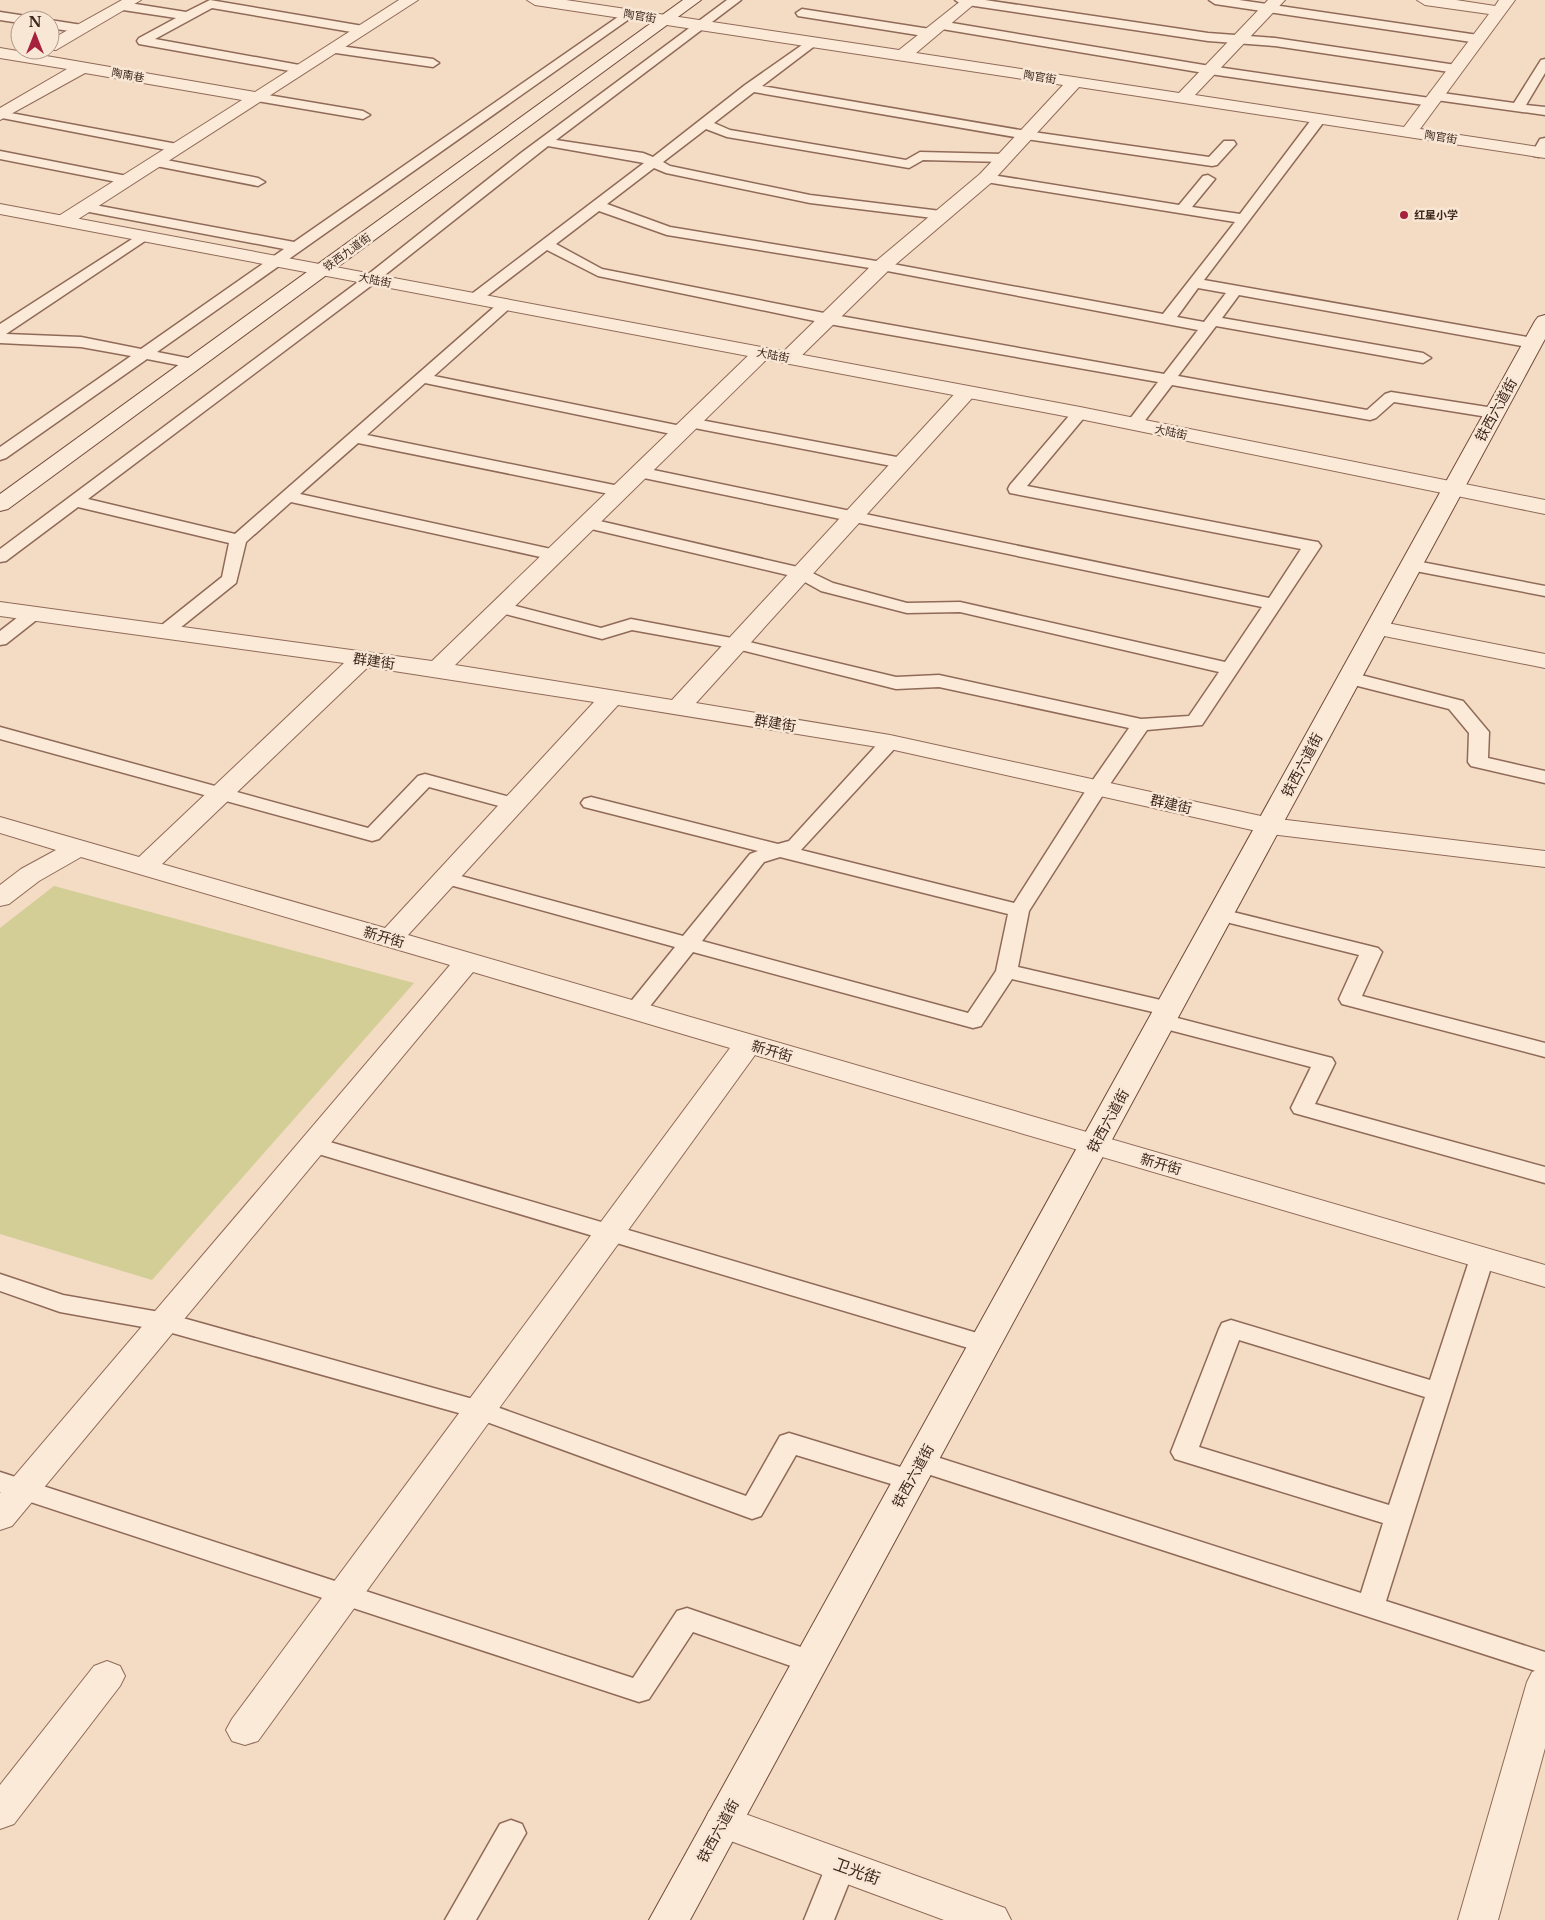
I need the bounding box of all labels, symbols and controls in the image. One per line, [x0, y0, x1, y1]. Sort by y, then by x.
street label: 陶官街 [623, 7, 657, 25]
north arrow [10, 10, 60, 60]
text: N [28, 13, 42, 31]
street label: 陶南巷 [111, 65, 145, 85]
street label: 陶官街 [1023, 68, 1057, 86]
street label: 陶官街 [1424, 128, 1458, 146]
place label: 红星小学 [1414, 208, 1458, 222]
marker: 红星小学 [1398, 209, 1410, 221]
street label: 铁西九道街 [321, 230, 373, 274]
street label: 大陆街 [357, 270, 393, 290]
street label: 大陆街 [755, 345, 791, 365]
street label: 铁西六道街 [1471, 375, 1521, 445]
street label: 大陆街 [1153, 422, 1189, 442]
street label: 群建街 [352, 649, 396, 673]
street label: 群建街 [753, 711, 797, 735]
street label: 铁西六道街 [1278, 730, 1326, 800]
street label: 群建街 [1149, 791, 1193, 817]
street label: 新开街 [361, 923, 407, 951]
street label: 新开街 [749, 1037, 795, 1065]
street label: 铁西六道街 [1083, 1086, 1133, 1156]
street label: 新开街 [1138, 1150, 1184, 1178]
street label: 铁西六道街 [888, 1441, 938, 1511]
street label: 铁西六道街 [693, 1796, 743, 1866]
street label: 卫光街 [831, 1853, 883, 1889]

